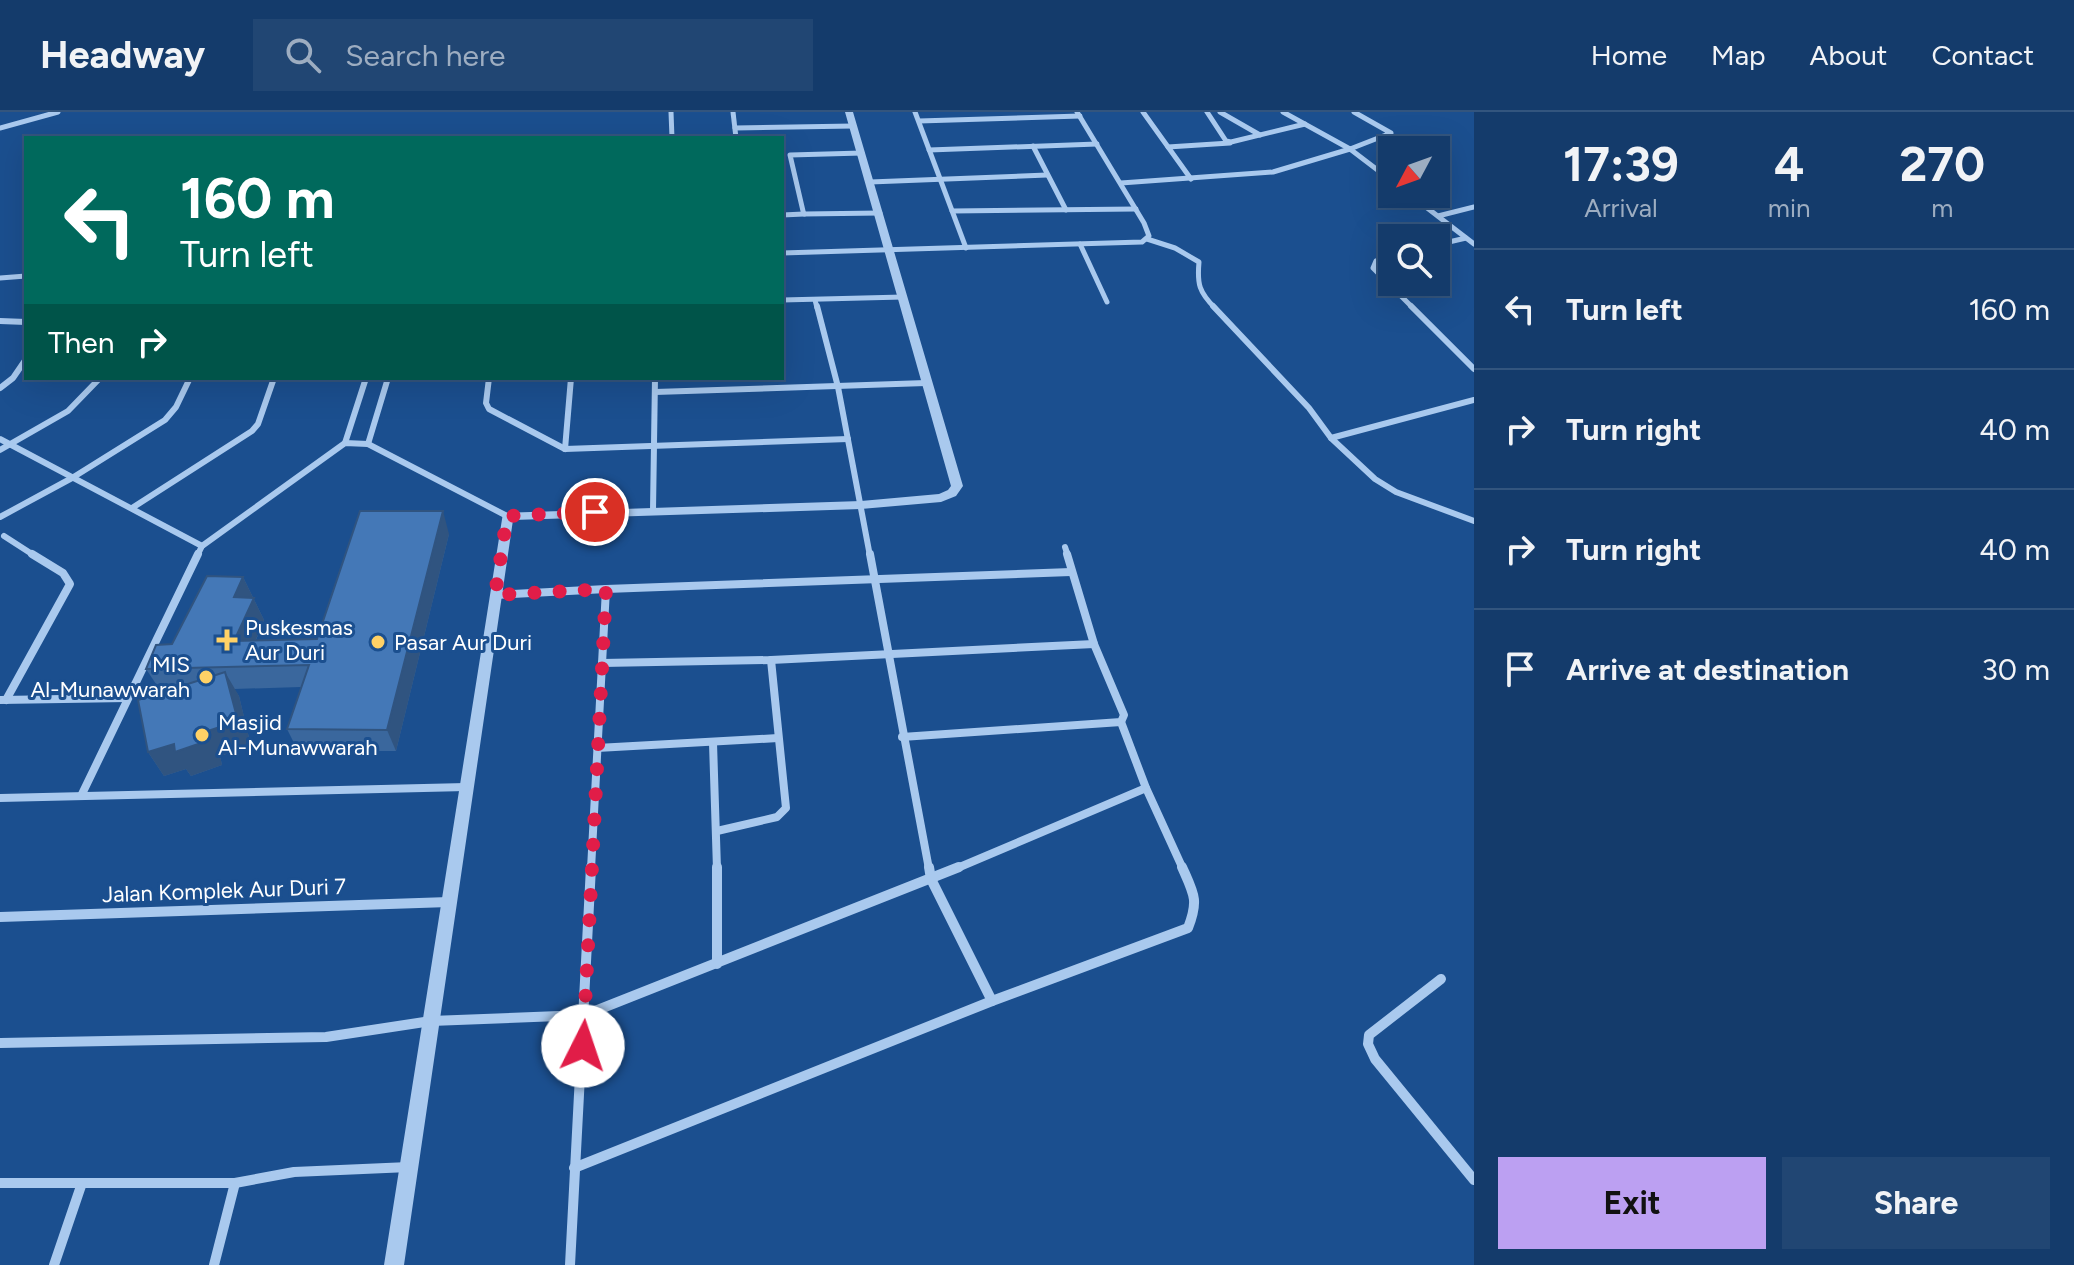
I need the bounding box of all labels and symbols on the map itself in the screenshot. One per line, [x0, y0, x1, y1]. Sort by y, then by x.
north arrow [1378, 136, 1450, 208]
pin [561, 478, 629, 546]
place label: Puskesmas Aur Duri [245, 614, 353, 666]
marker: Puskesmas Aur Duri [216, 629, 238, 651]
place label: Pasar Aur Duri [394, 629, 532, 656]
marker: Pasar Aur Duri [369, 633, 387, 651]
place label: MIS Al-Munawwarah [30, 651, 190, 703]
marker: MIS Al-Munawwarah [197, 668, 215, 686]
place label: Masjid Al-Munawwarah [218, 709, 378, 761]
marker: Masjid Al-Munawwarah [193, 726, 211, 744]
street label: Jalan Komplek Aur Duri 7 [101, 873, 347, 908]
position arrow [541, 1004, 625, 1088]

